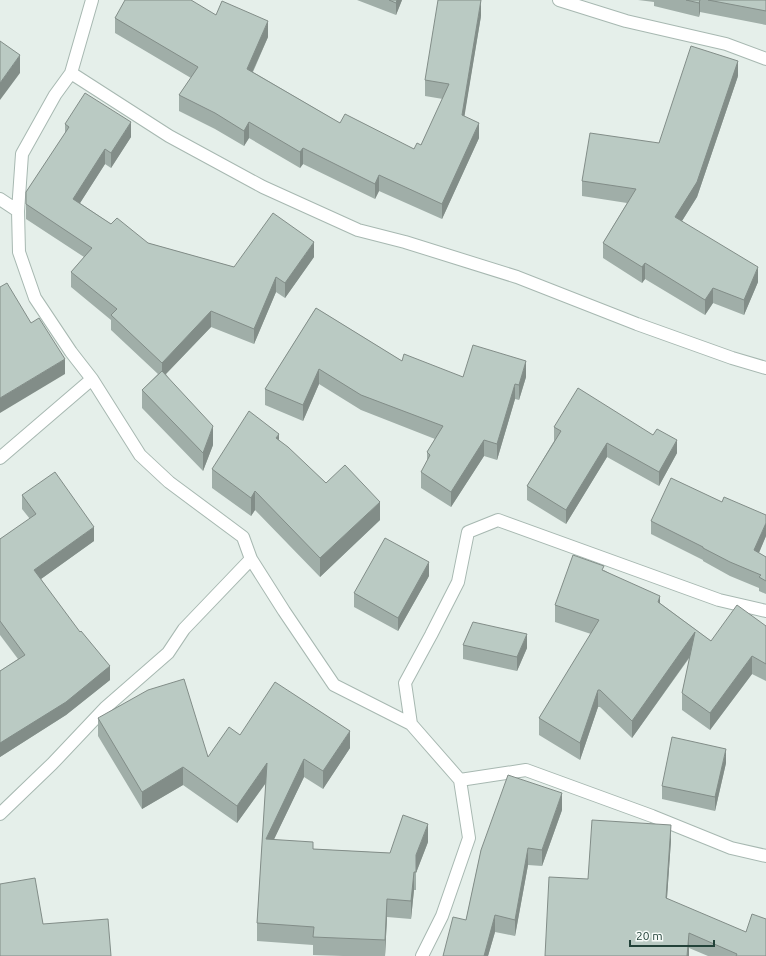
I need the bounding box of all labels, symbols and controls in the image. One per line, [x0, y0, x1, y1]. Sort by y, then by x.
scale bar [630, 922, 714, 948]
text: 20 m [636, 929, 663, 942]

